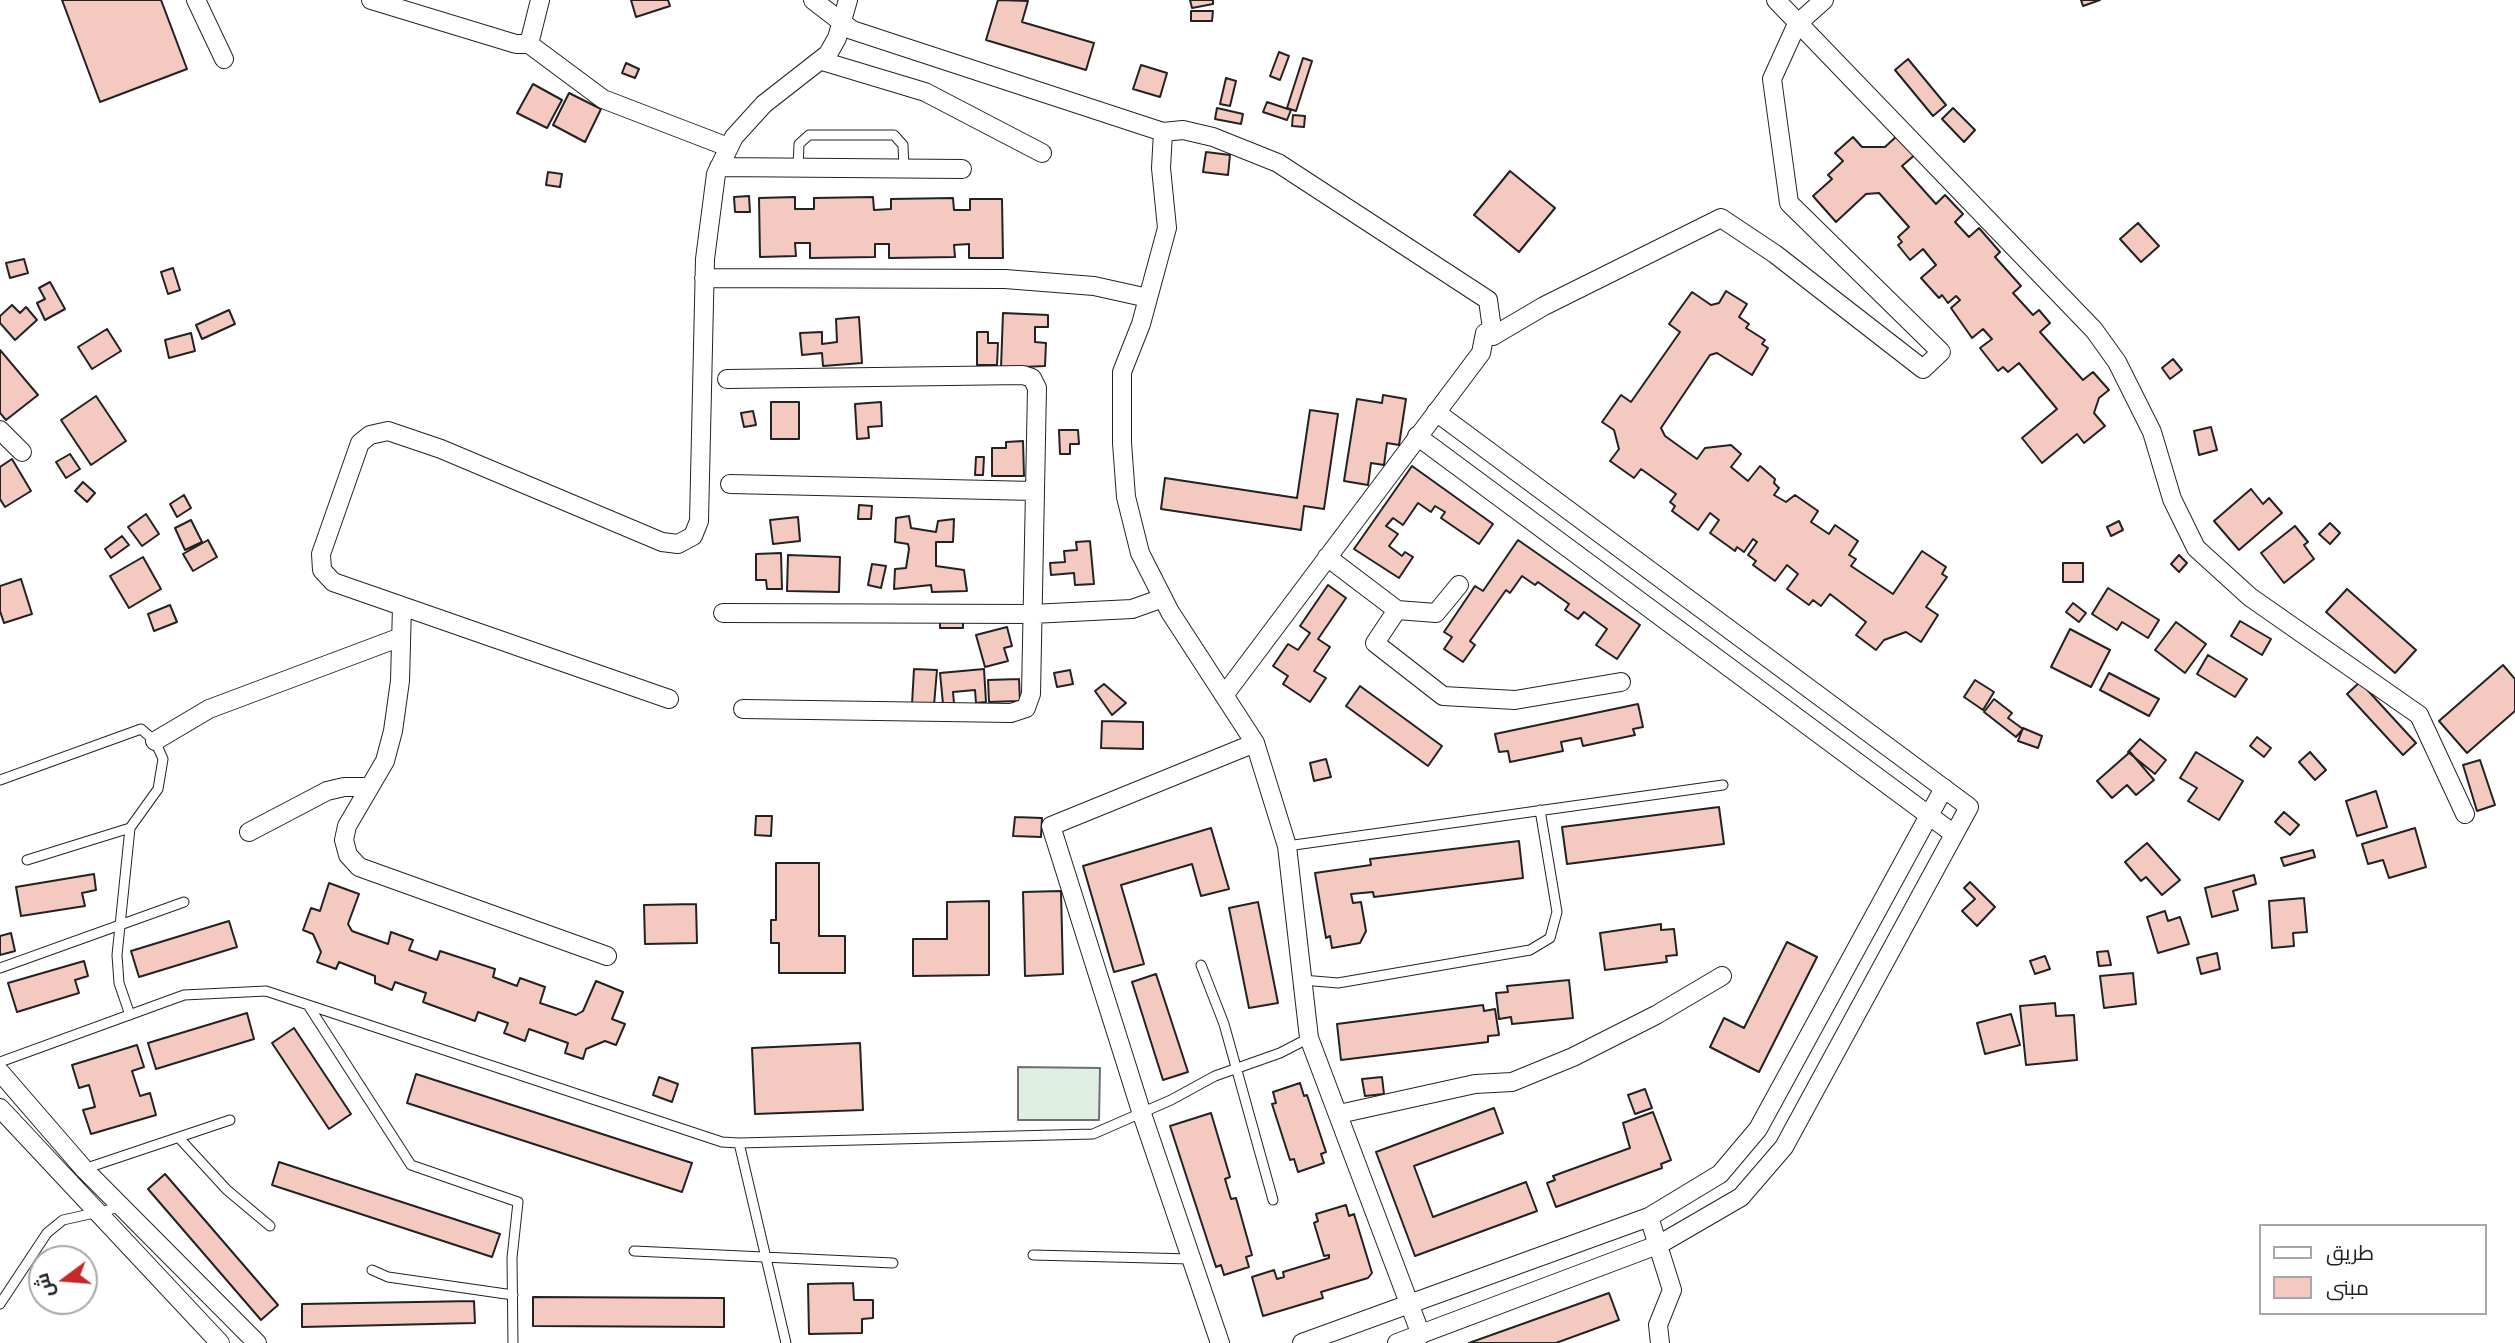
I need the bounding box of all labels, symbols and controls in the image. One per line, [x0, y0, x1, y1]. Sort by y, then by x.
legend [2260, 1224, 2487, 1315]
text: طريق [2326, 1239, 2374, 1266]
north arrow [28, 1245, 98, 1315]
text: ش [29, 1270, 60, 1301]
text: مبنى [2326, 1274, 2369, 1301]

